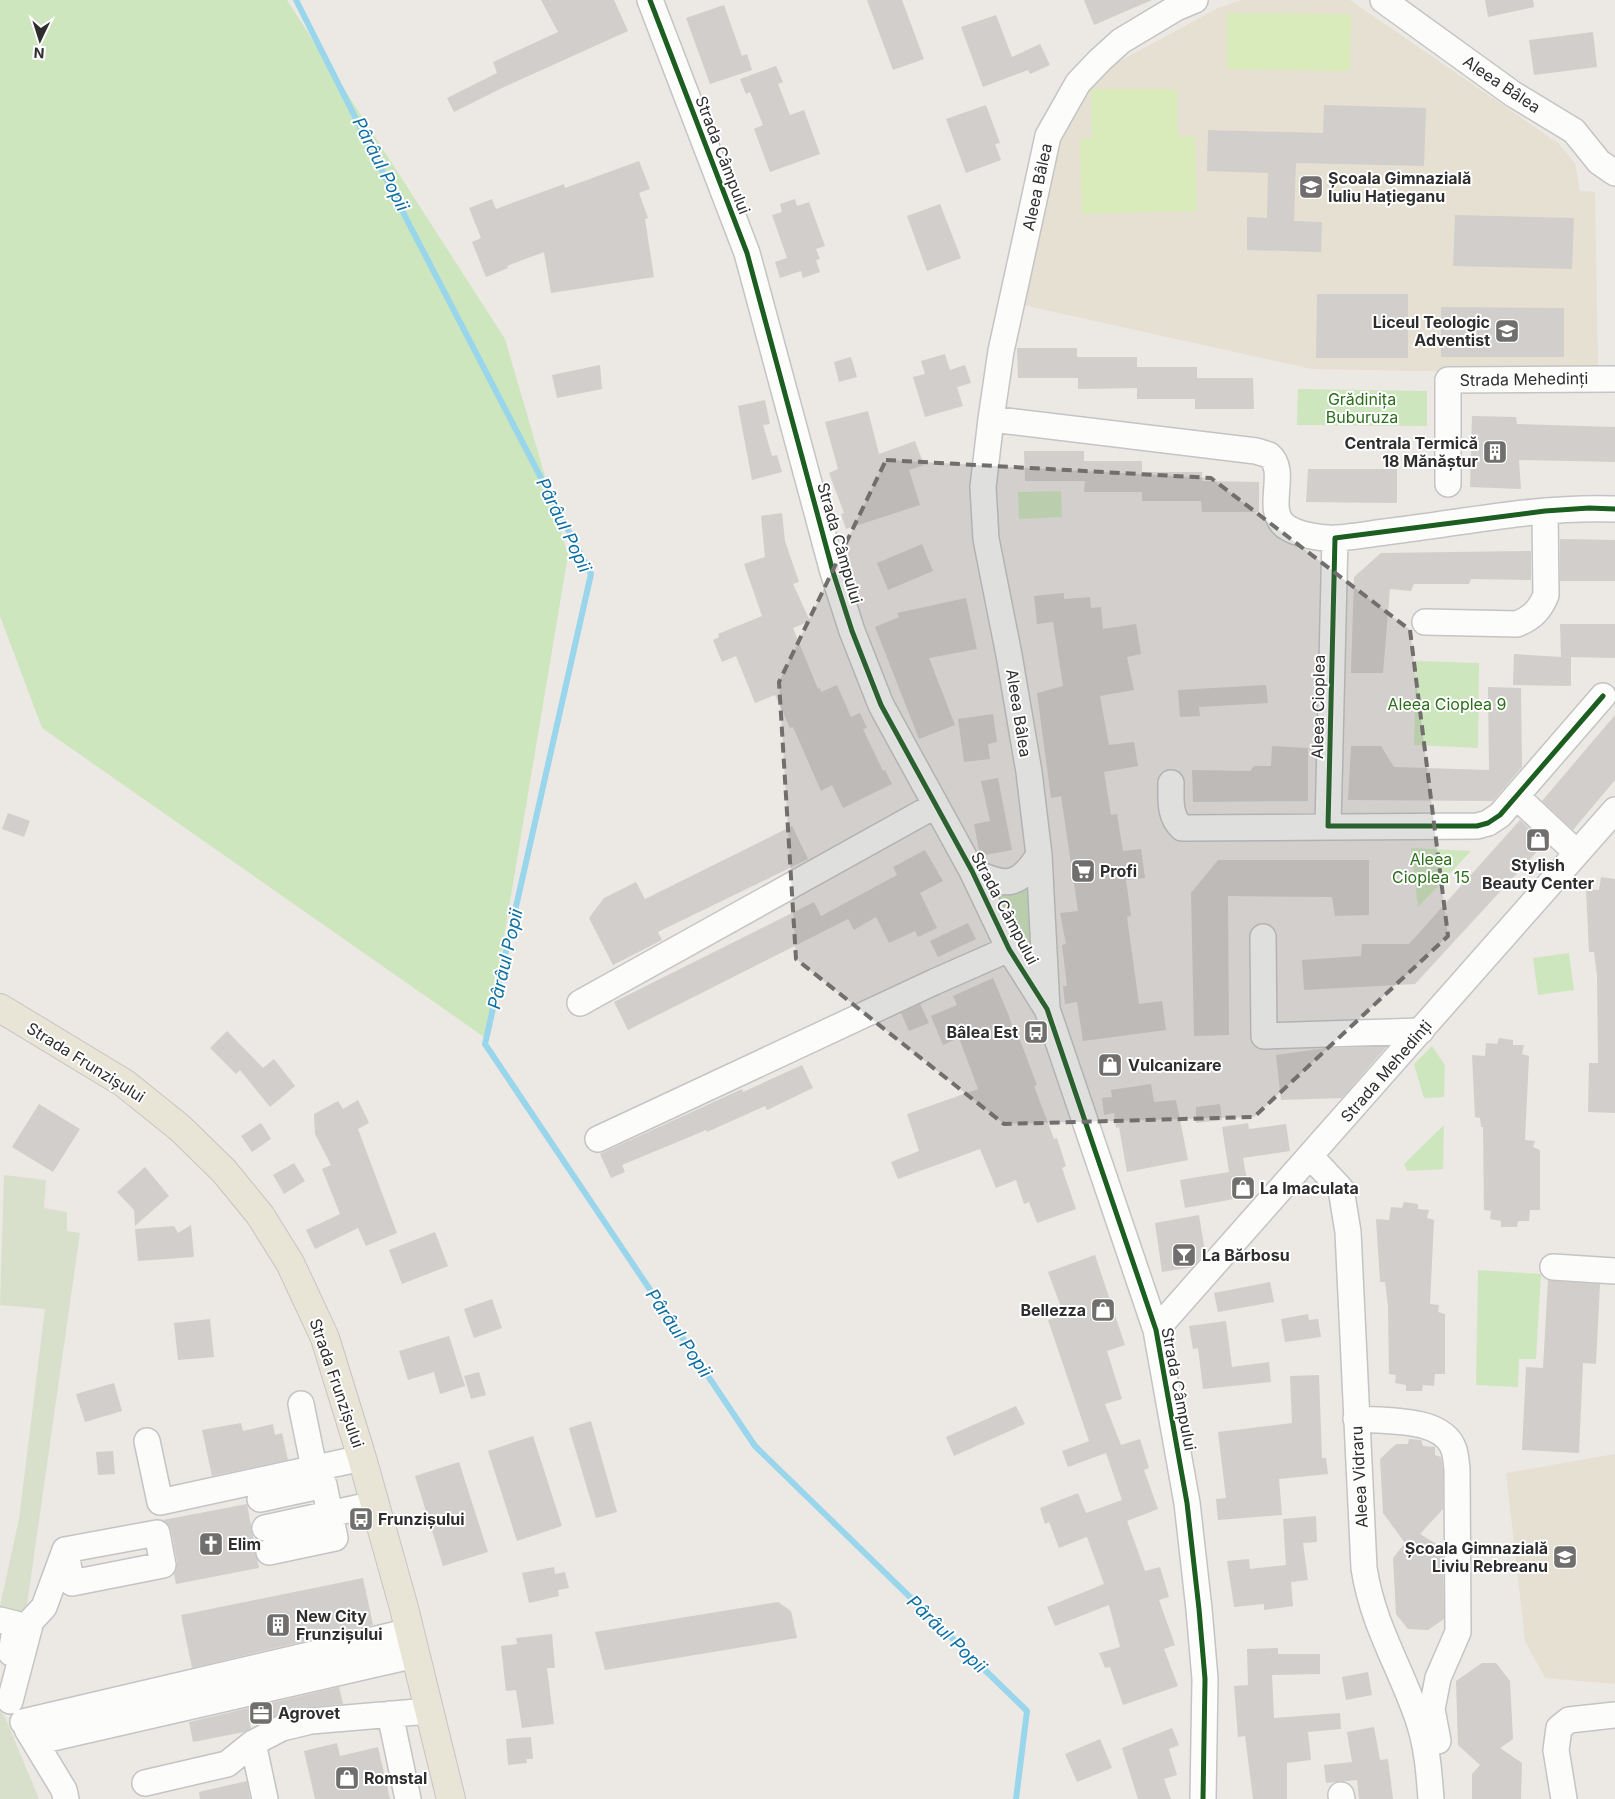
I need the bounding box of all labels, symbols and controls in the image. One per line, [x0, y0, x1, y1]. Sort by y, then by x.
north arrow [15, 15, 65, 65]
text: N [33, 45, 45, 62]
street label: Aleea Bâlea [1460, 51, 1544, 117]
street label: Strada Câmpului [691, 93, 755, 217]
water label: Pârâul Popii [348, 114, 414, 215]
street label: Aleea Bâlea [1018, 141, 1056, 233]
place label: Școala Gimnazială Iuliu Hațieganu [1328, 168, 1471, 206]
school or university icon: Școala Gimnazială Iuliu Hațieganu [1298, 174, 1324, 200]
place label: Liceul Teologic Adventist [1373, 312, 1490, 350]
school or university icon: Liceul Teologic Adventist [1494, 318, 1520, 344]
street label: Strada Mehedinți [1460, 368, 1588, 390]
park label: Grădinița Buburuza [1326, 389, 1398, 427]
place label: Centrala Termică 18 Mănăștur [1344, 433, 1478, 471]
building icon: Centrala Termică 18 Mănăștur [1482, 439, 1508, 465]
water label: Pârâul Popii [532, 474, 596, 576]
street label: Strada Câmpului [813, 480, 867, 606]
street label: Aleea Cioplea [1307, 655, 1329, 759]
street label: Aleea Bâlea [1002, 667, 1036, 759]
park label: Aleea Cioplea 9 [1388, 694, 1506, 714]
shop icon: Stylish Beauty Center [1525, 827, 1551, 853]
street label: Strada Câmpului [967, 848, 1043, 968]
park label: Aleea Cioplea 15 [1392, 849, 1470, 887]
place label: Stylish Beauty Center [1482, 855, 1595, 893]
supermarket icon: Profi [1070, 858, 1096, 884]
place label: Profi [1100, 861, 1137, 881]
water label: Pârâul Popii [483, 906, 527, 1011]
street label: Strada Mehedinți [1336, 1016, 1436, 1126]
street label: Strada Frunzișului [23, 1018, 149, 1106]
bus stop icon: Bâlea Est [1023, 1019, 1049, 1045]
place label: Bâlea Est [946, 1022, 1018, 1042]
shop icon: Vulcanizare [1097, 1052, 1123, 1078]
place label: Vulcanizare [1128, 1055, 1222, 1075]
shop icon: La Imaculata [1230, 1175, 1256, 1201]
place label: La Imaculata [1260, 1178, 1359, 1198]
bar icon: La Bărbosu [1171, 1242, 1197, 1268]
place label: La Bărbosu [1202, 1245, 1290, 1265]
water label: Pârâul Popii [642, 1285, 717, 1382]
shop icon: Bellezza [1090, 1297, 1116, 1323]
place label: Bellezza [1020, 1300, 1086, 1320]
street label: Strada Frunzișului [305, 1316, 369, 1450]
street label: Strada Câmpului [1157, 1326, 1201, 1452]
street label: Aleea Vidraru [1346, 1425, 1372, 1529]
bus stop icon: Frunzișului [348, 1506, 374, 1532]
place label: Frunzișului [378, 1509, 465, 1529]
church icon: Elim [198, 1531, 224, 1557]
place label: Elim [228, 1534, 261, 1554]
place label: Școala Gimnazială Liviu Rebreanu [1405, 1538, 1548, 1576]
school or university icon: Școala Gimnazială Liviu Rebreanu [1552, 1544, 1578, 1570]
water label: Pârâul Popii [903, 1591, 992, 1678]
place label: New City Frunzișului [296, 1606, 383, 1644]
building icon: New City Frunzișului [265, 1612, 291, 1638]
office icon: Agrovet [248, 1700, 274, 1726]
place label: Agrovet [278, 1703, 340, 1723]
shop icon: Romstal [334, 1765, 360, 1791]
place label: Romstal [364, 1768, 427, 1788]

